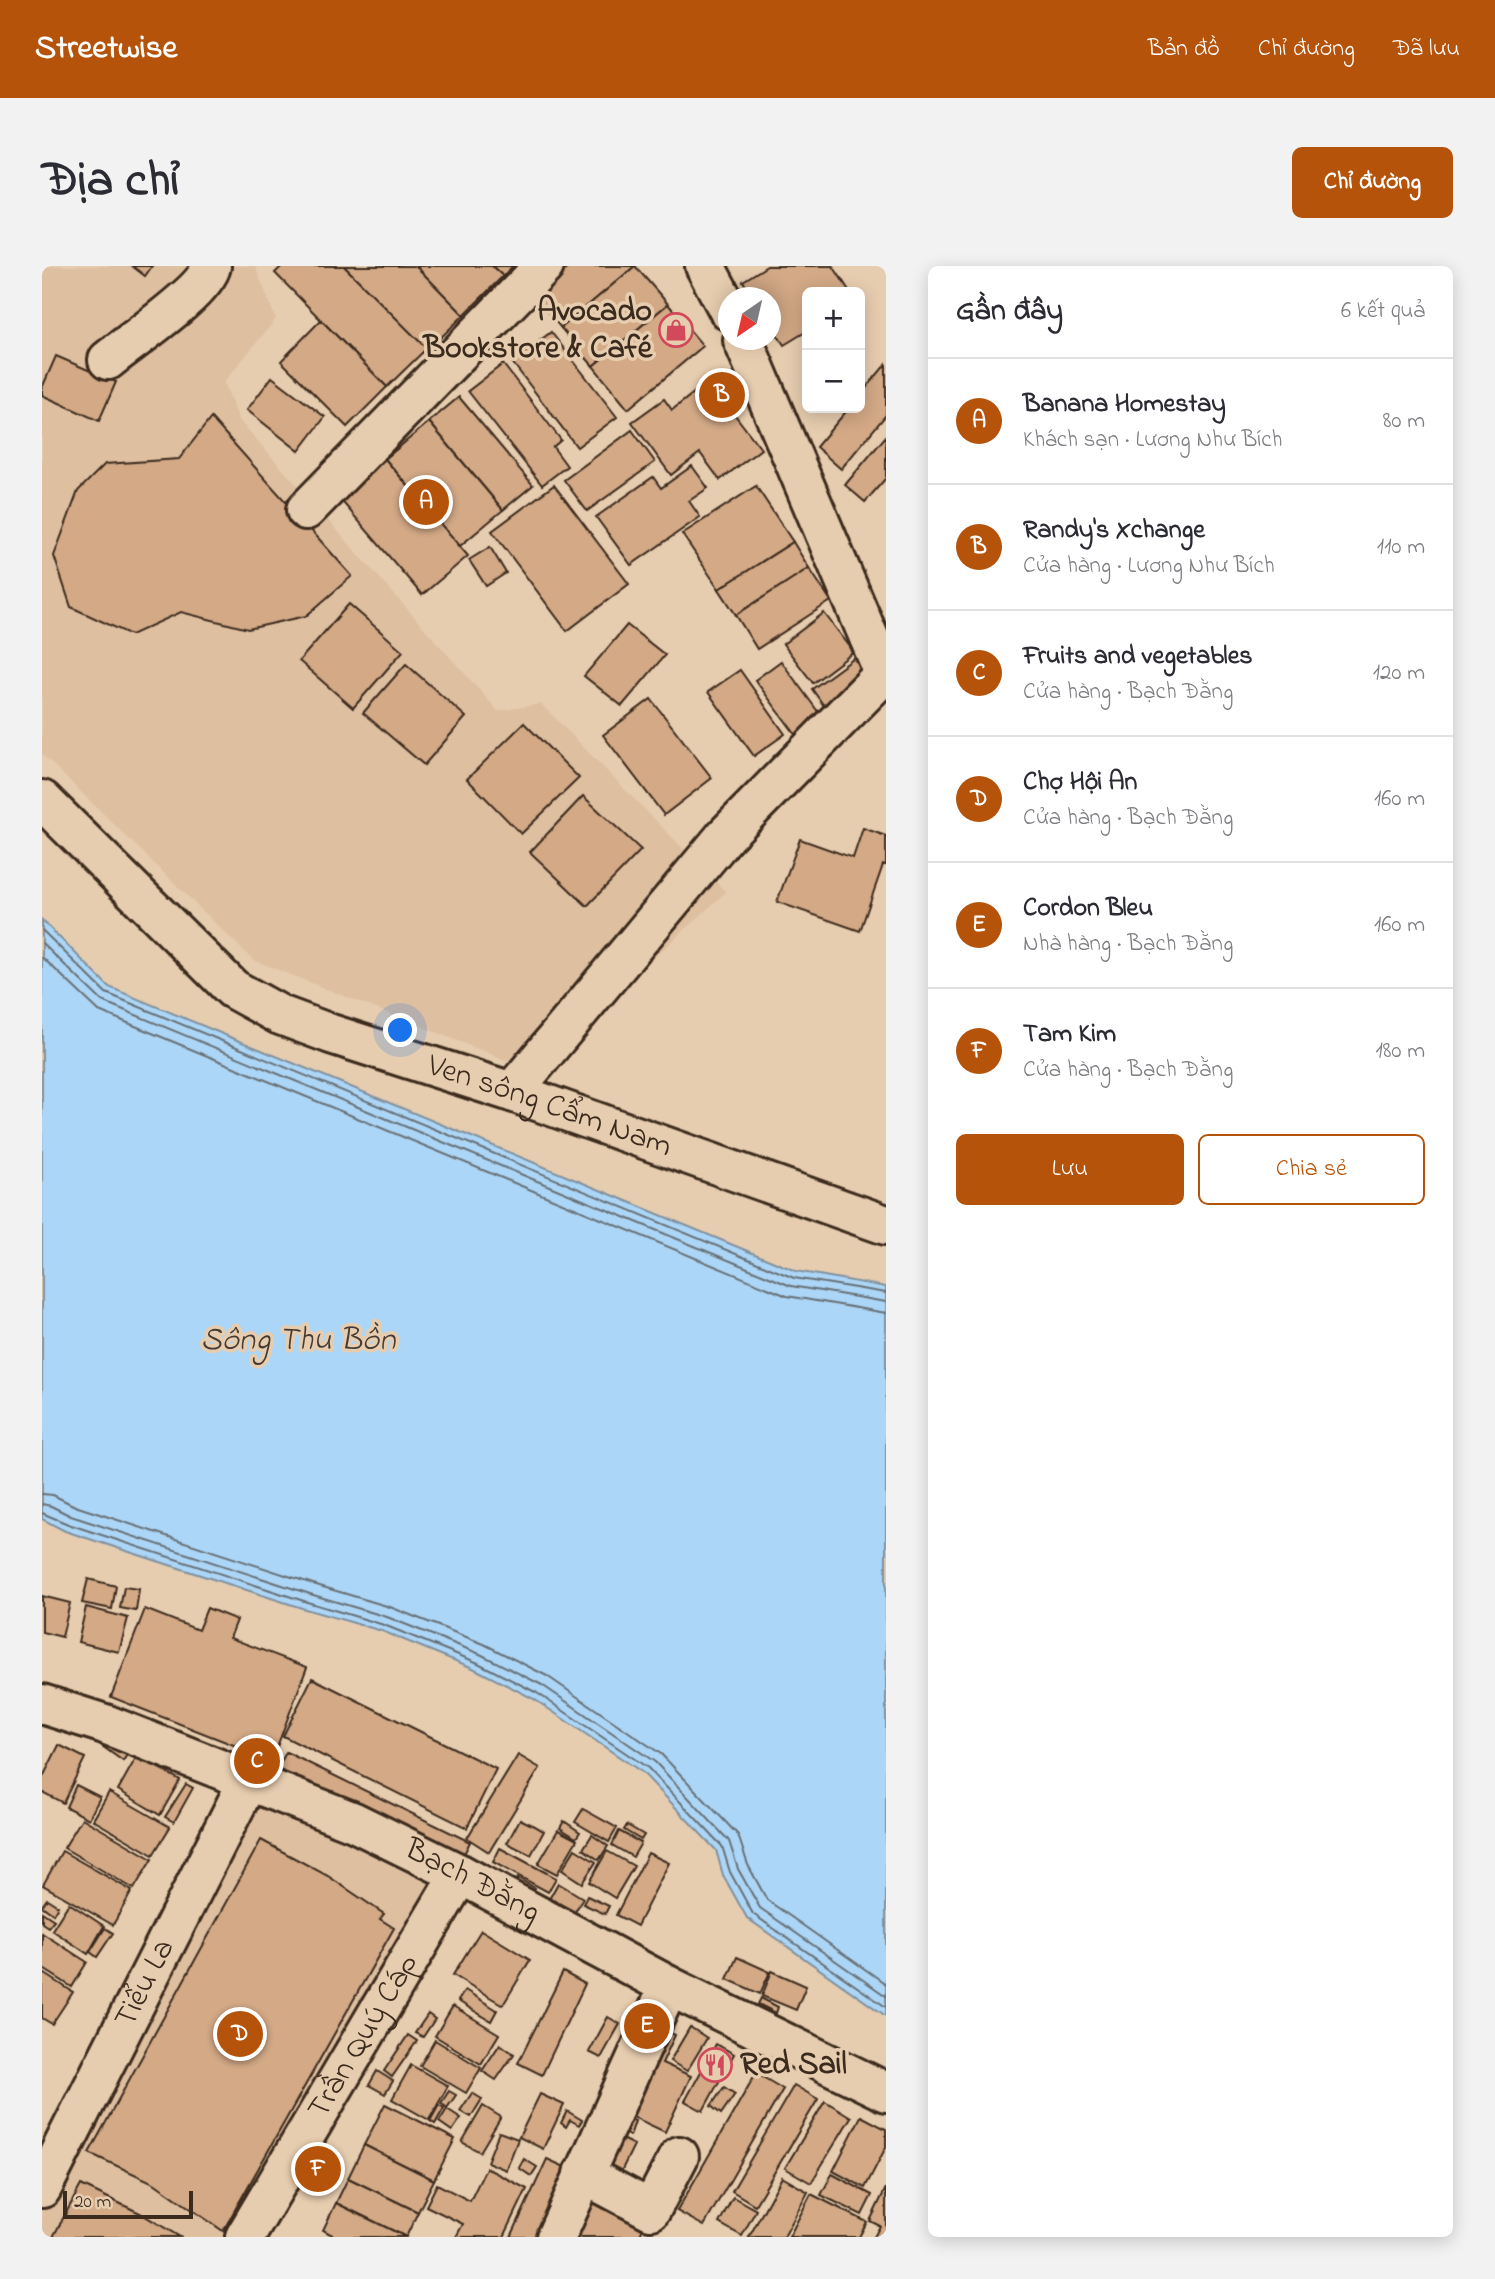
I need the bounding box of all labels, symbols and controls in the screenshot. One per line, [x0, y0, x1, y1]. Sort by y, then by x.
text: Streetwise [35, 25, 177, 73]
text: Bản đồ [1148, 32, 1220, 67]
text: Chỉ đường [1258, 32, 1355, 67]
text: Đã lưu [1393, 32, 1460, 67]
text: Địa chỉ [42, 146, 179, 218]
button: Chỉ đường [1292, 147, 1453, 218]
north arrow [718, 287, 781, 350]
map controls [802, 287, 865, 413]
button: + [802, 287, 865, 350]
place label: Avocado Bookstore & Café [421, 289, 654, 373]
text: Gần đây [956, 290, 1063, 334]
text: 6 kết quả [1341, 295, 1425, 328]
shop icon: Avocado Bookstore & Café [657, 311, 695, 349]
button: − [802, 350, 865, 413]
pin: B [699, 369, 745, 421]
text: Banana Homestay [1023, 386, 1226, 424]
text: A [972, 405, 986, 438]
text: 80 m [1383, 405, 1425, 438]
text: Khách sạn · Lương Như Bích [1023, 424, 1283, 457]
pin: A [403, 476, 449, 528]
text: Randy's Xchange [1023, 512, 1205, 550]
text: B [971, 531, 987, 564]
text: 110 m [1377, 531, 1425, 564]
text: Cửa hàng · Lương Như Bích [1023, 550, 1275, 583]
text: Fruits and vegetables [1023, 638, 1253, 676]
text: C [973, 657, 985, 690]
text: 120 m [1373, 657, 1425, 690]
text: Cửa hàng · Bạch Đằng [1023, 676, 1233, 709]
text: Chợ Hội An [1023, 764, 1137, 802]
text: D [971, 783, 987, 816]
text: 160 m [1374, 783, 1425, 816]
text: Cửa hàng · Bạch Đằng [1023, 802, 1233, 835]
text: Cordon Bleu [1023, 890, 1153, 928]
text: E [972, 909, 986, 942]
text: 160 m [1374, 909, 1425, 942]
text: Nhà hàng · Bạch Đằng [1023, 928, 1233, 961]
your location [383, 1013, 417, 1047]
text: Tam Kim [1023, 1016, 1116, 1054]
text: F [972, 1035, 986, 1068]
text: 180 m [1376, 1035, 1425, 1068]
street label: Ven sông Cẩm Nam [420, 1043, 678, 1170]
text: Cửa hàng · Bạch Đằng [1023, 1054, 1233, 1087]
button: Lưu [956, 1134, 1184, 1205]
button: Chia sẻ [1198, 1134, 1425, 1205]
water label: Sông Thu Bồn [201, 1317, 397, 1366]
pin: C [234, 1735, 280, 1787]
street label: Bạch Đằng [395, 1826, 549, 1936]
street label: Tiểu La [103, 1931, 188, 2036]
street label: Trần Quý Cáp [296, 1945, 431, 2128]
pin: E [624, 2000, 670, 2052]
pin: D [217, 2008, 263, 2060]
place label: Red Sail [740, 2042, 847, 2089]
restaurant icon: Red Sail [696, 2046, 734, 2084]
pin: F [295, 2143, 341, 2195]
scale bar [63, 2188, 192, 2220]
text: 20 m [74, 2189, 111, 2216]

